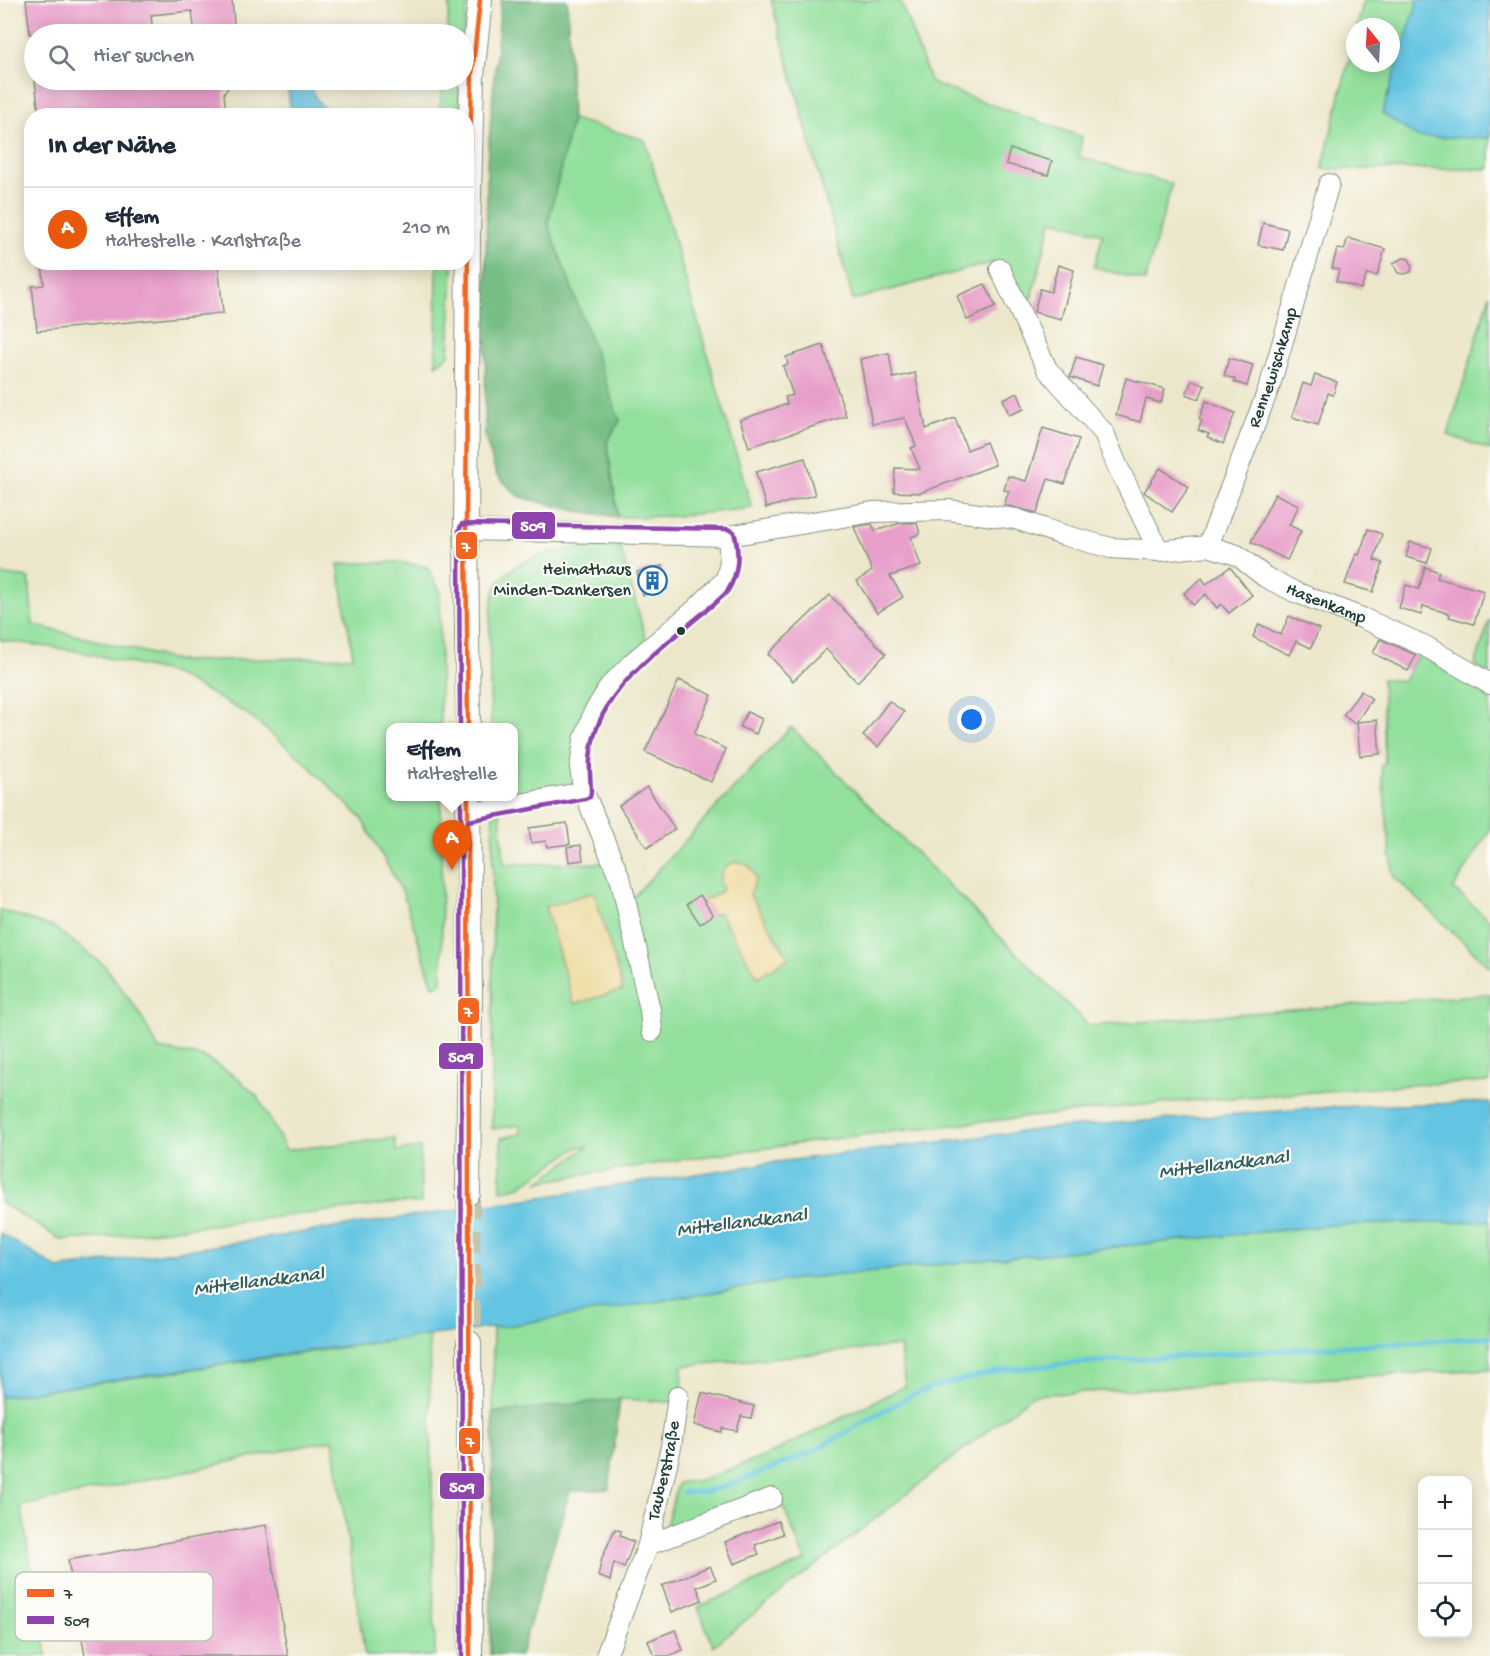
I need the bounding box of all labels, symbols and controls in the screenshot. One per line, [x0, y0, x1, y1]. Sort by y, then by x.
north arrow [1346, 18, 1400, 72]
search box [24, 24, 474, 90]
icon: search [45, 41, 78, 74]
text: Hier suchen [93, 44, 194, 70]
text: In der Nähe [48, 132, 176, 163]
text: Effem [105, 205, 159, 231]
text: A [62, 218, 73, 241]
text: 210 m [402, 218, 450, 241]
text: Haltestelle · Karlstraße [105, 231, 301, 254]
street label: Rennewischkamp [1244, 305, 1303, 431]
line badge: 509 [511, 511, 556, 540]
text: 509 [520, 519, 546, 538]
line badge: 7 [455, 531, 478, 560]
text: 7 [461, 540, 471, 559]
place label: Heimathaus Minden-Dankersen [494, 560, 632, 602]
building icon: Heimathaus Minden-Dankersen [636, 564, 668, 596]
street label: Hasenkamp [1282, 579, 1369, 629]
unlabelled marker [675, 625, 687, 637]
your location [957, 705, 986, 734]
popup [386, 723, 518, 801]
text: Effem [407, 738, 461, 764]
text: Haltestelle [407, 764, 497, 787]
pin: A [432, 820, 472, 870]
line badge: 7 [457, 997, 480, 1025]
text: 7 [463, 1005, 473, 1024]
line badge: 509 [438, 1042, 484, 1070]
text: 509 [448, 1050, 474, 1069]
water label: Mittellandkanal [1158, 1146, 1292, 1185]
water label: Mittellandkanal [676, 1204, 810, 1243]
water label: Mittellandkanal [193, 1263, 327, 1302]
street label: Tauberstraße [643, 1419, 685, 1523]
line badge: 7 [458, 1427, 481, 1455]
text: 7 [465, 1435, 475, 1454]
line badge: 509 [439, 1472, 485, 1500]
map controls [1418, 1476, 1472, 1638]
button: + [1418, 1476, 1472, 1530]
text: 509 [449, 1480, 475, 1499]
button: − [1418, 1530, 1472, 1584]
legend [15, 1572, 213, 1641]
button: locate [1418, 1584, 1472, 1638]
text: 7 [63, 1587, 73, 1606]
text: 509 [64, 1614, 90, 1633]

